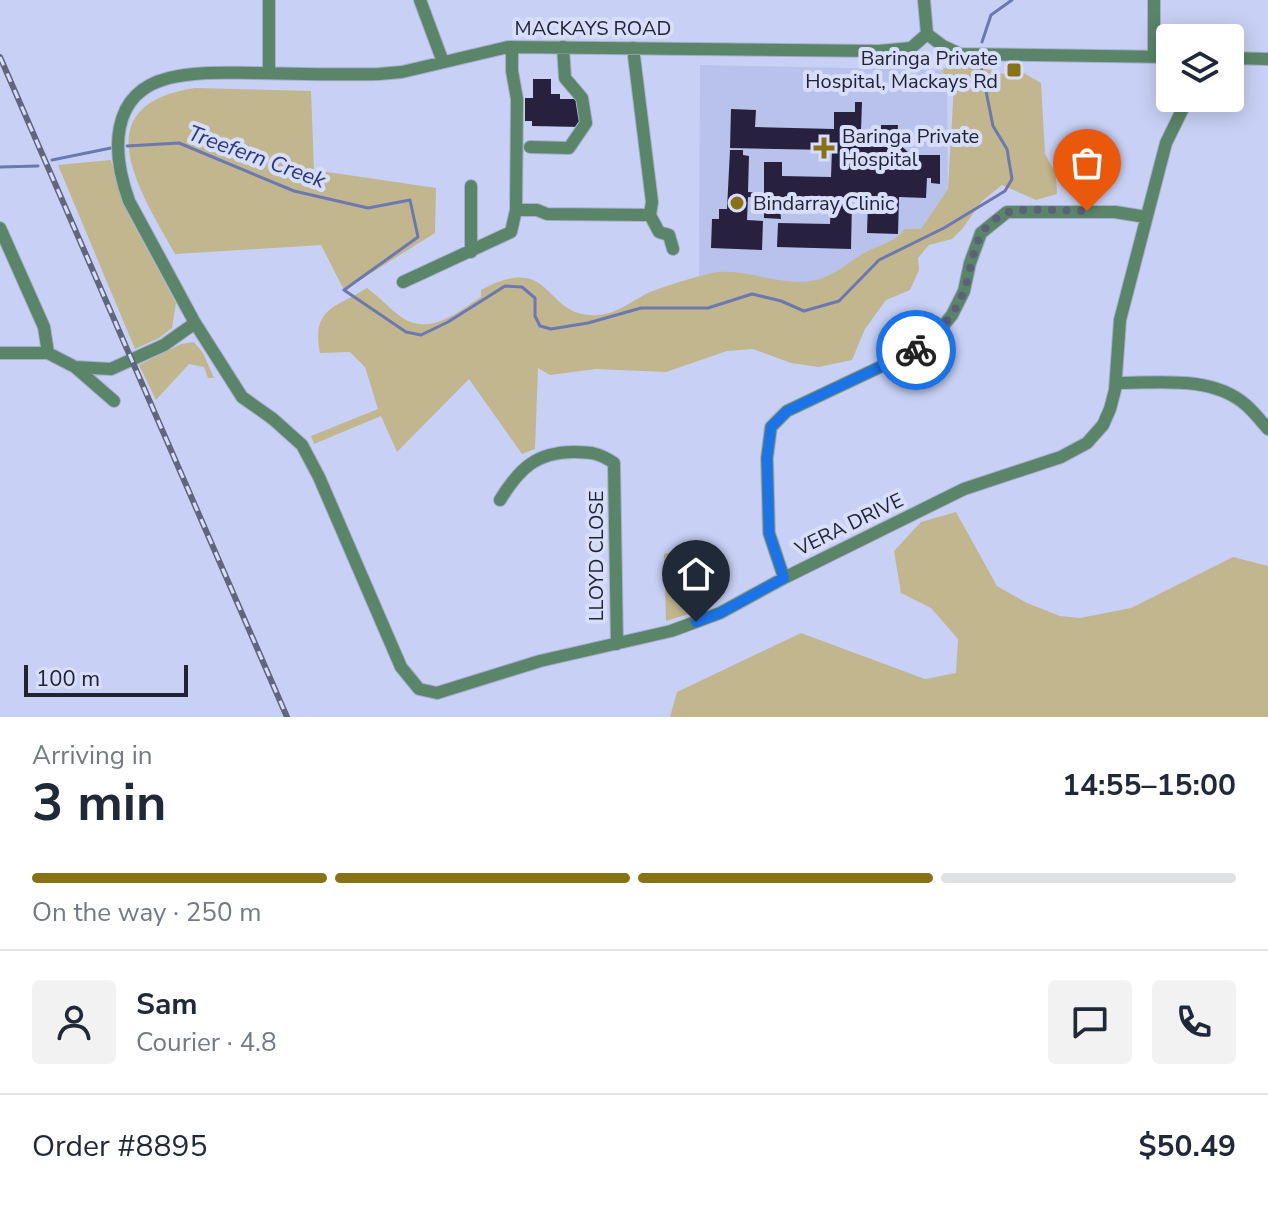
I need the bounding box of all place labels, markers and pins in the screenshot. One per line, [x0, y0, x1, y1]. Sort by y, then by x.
place label: Baringa Private Hospital, Mackays Rd [805, 45, 998, 95]
marker: Baringa Private Hospital, Mackays Rd [1005, 61, 1023, 79]
place label: Baringa Private Hospital [842, 123, 979, 173]
pin [1053, 129, 1121, 211]
marker: Baringa Private Hospital [813, 137, 835, 159]
place label: Bindarray Clinic [753, 190, 894, 217]
marker: Bindarray Clinic [728, 194, 746, 212]
pin [662, 540, 730, 622]

